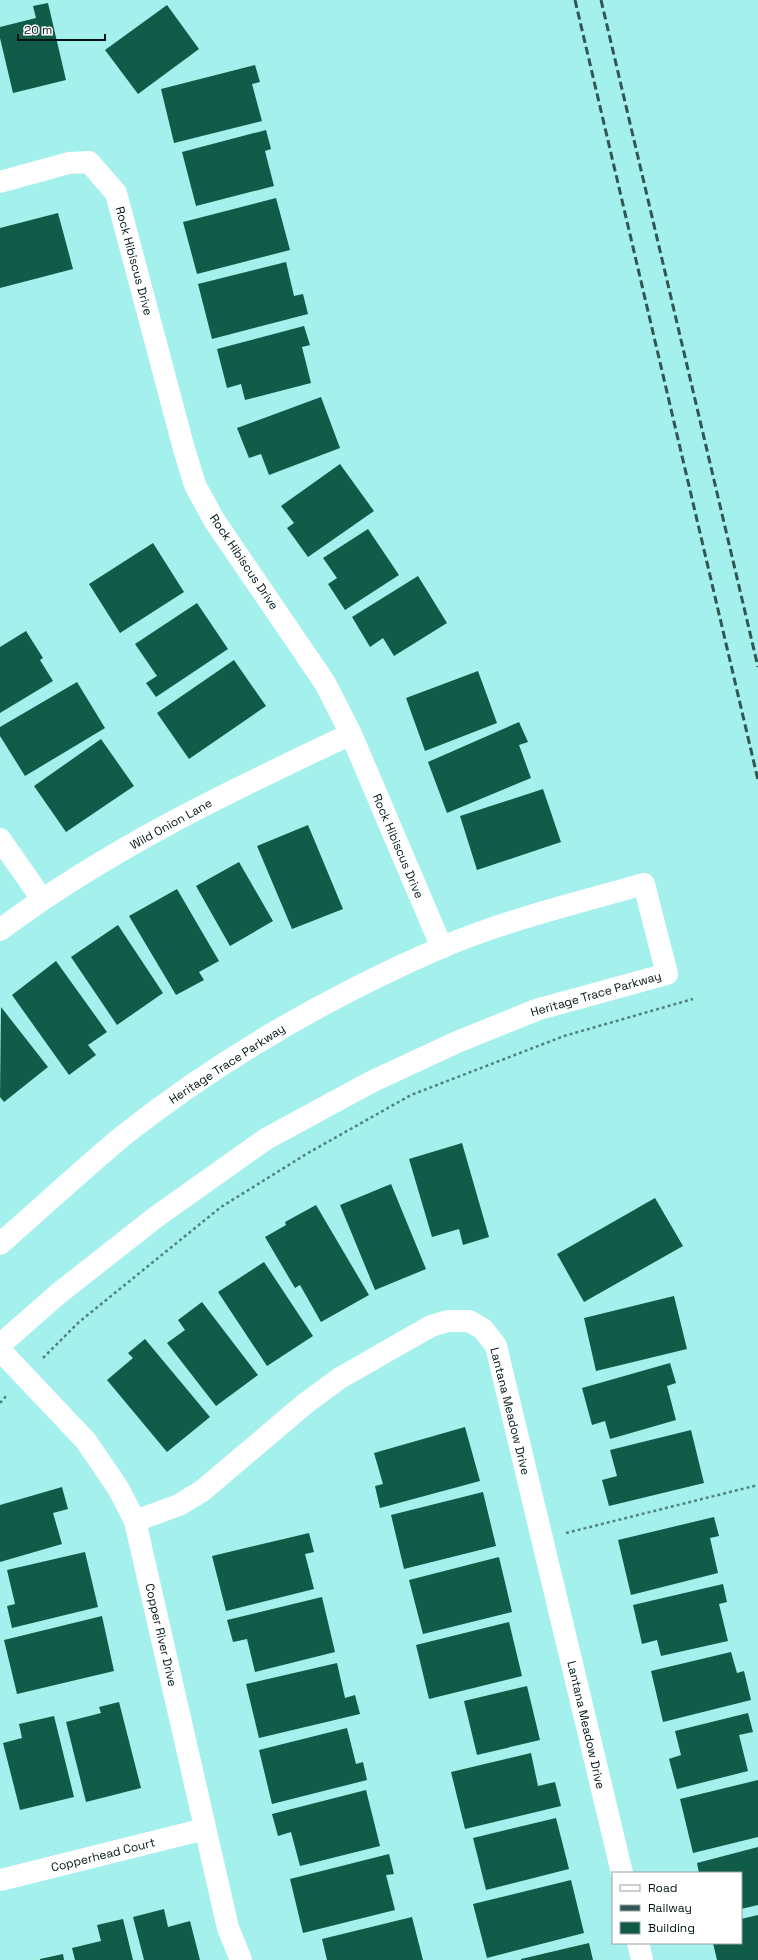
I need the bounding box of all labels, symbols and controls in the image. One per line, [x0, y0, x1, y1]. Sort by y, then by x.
scale bar [18, 16, 105, 42]
text: 20 m [24, 22, 52, 38]
street label: Rock Hibiscus Drive [112, 205, 156, 317]
street label: Rock Hibiscus Drive [206, 511, 282, 613]
street label: Rock Hibiscus Drive [369, 791, 427, 901]
street label: Wild Onion Lane [127, 795, 215, 853]
street label: Heritage Trace Parkway [529, 968, 663, 1020]
street label: Heritage Trace Parkway [166, 1020, 288, 1108]
street label: Lantana Meadow Drive [486, 1345, 534, 1477]
street label: Copper River Drive [141, 1582, 181, 1688]
street label: Lantana Meadow Drive [563, 1659, 609, 1791]
street label: Copperhead Court [49, 1834, 157, 1876]
legend [612, 1872, 742, 1944]
text: Road [648, 1880, 677, 1896]
text: Railway [648, 1900, 692, 1916]
text: Building [648, 1920, 695, 1936]

